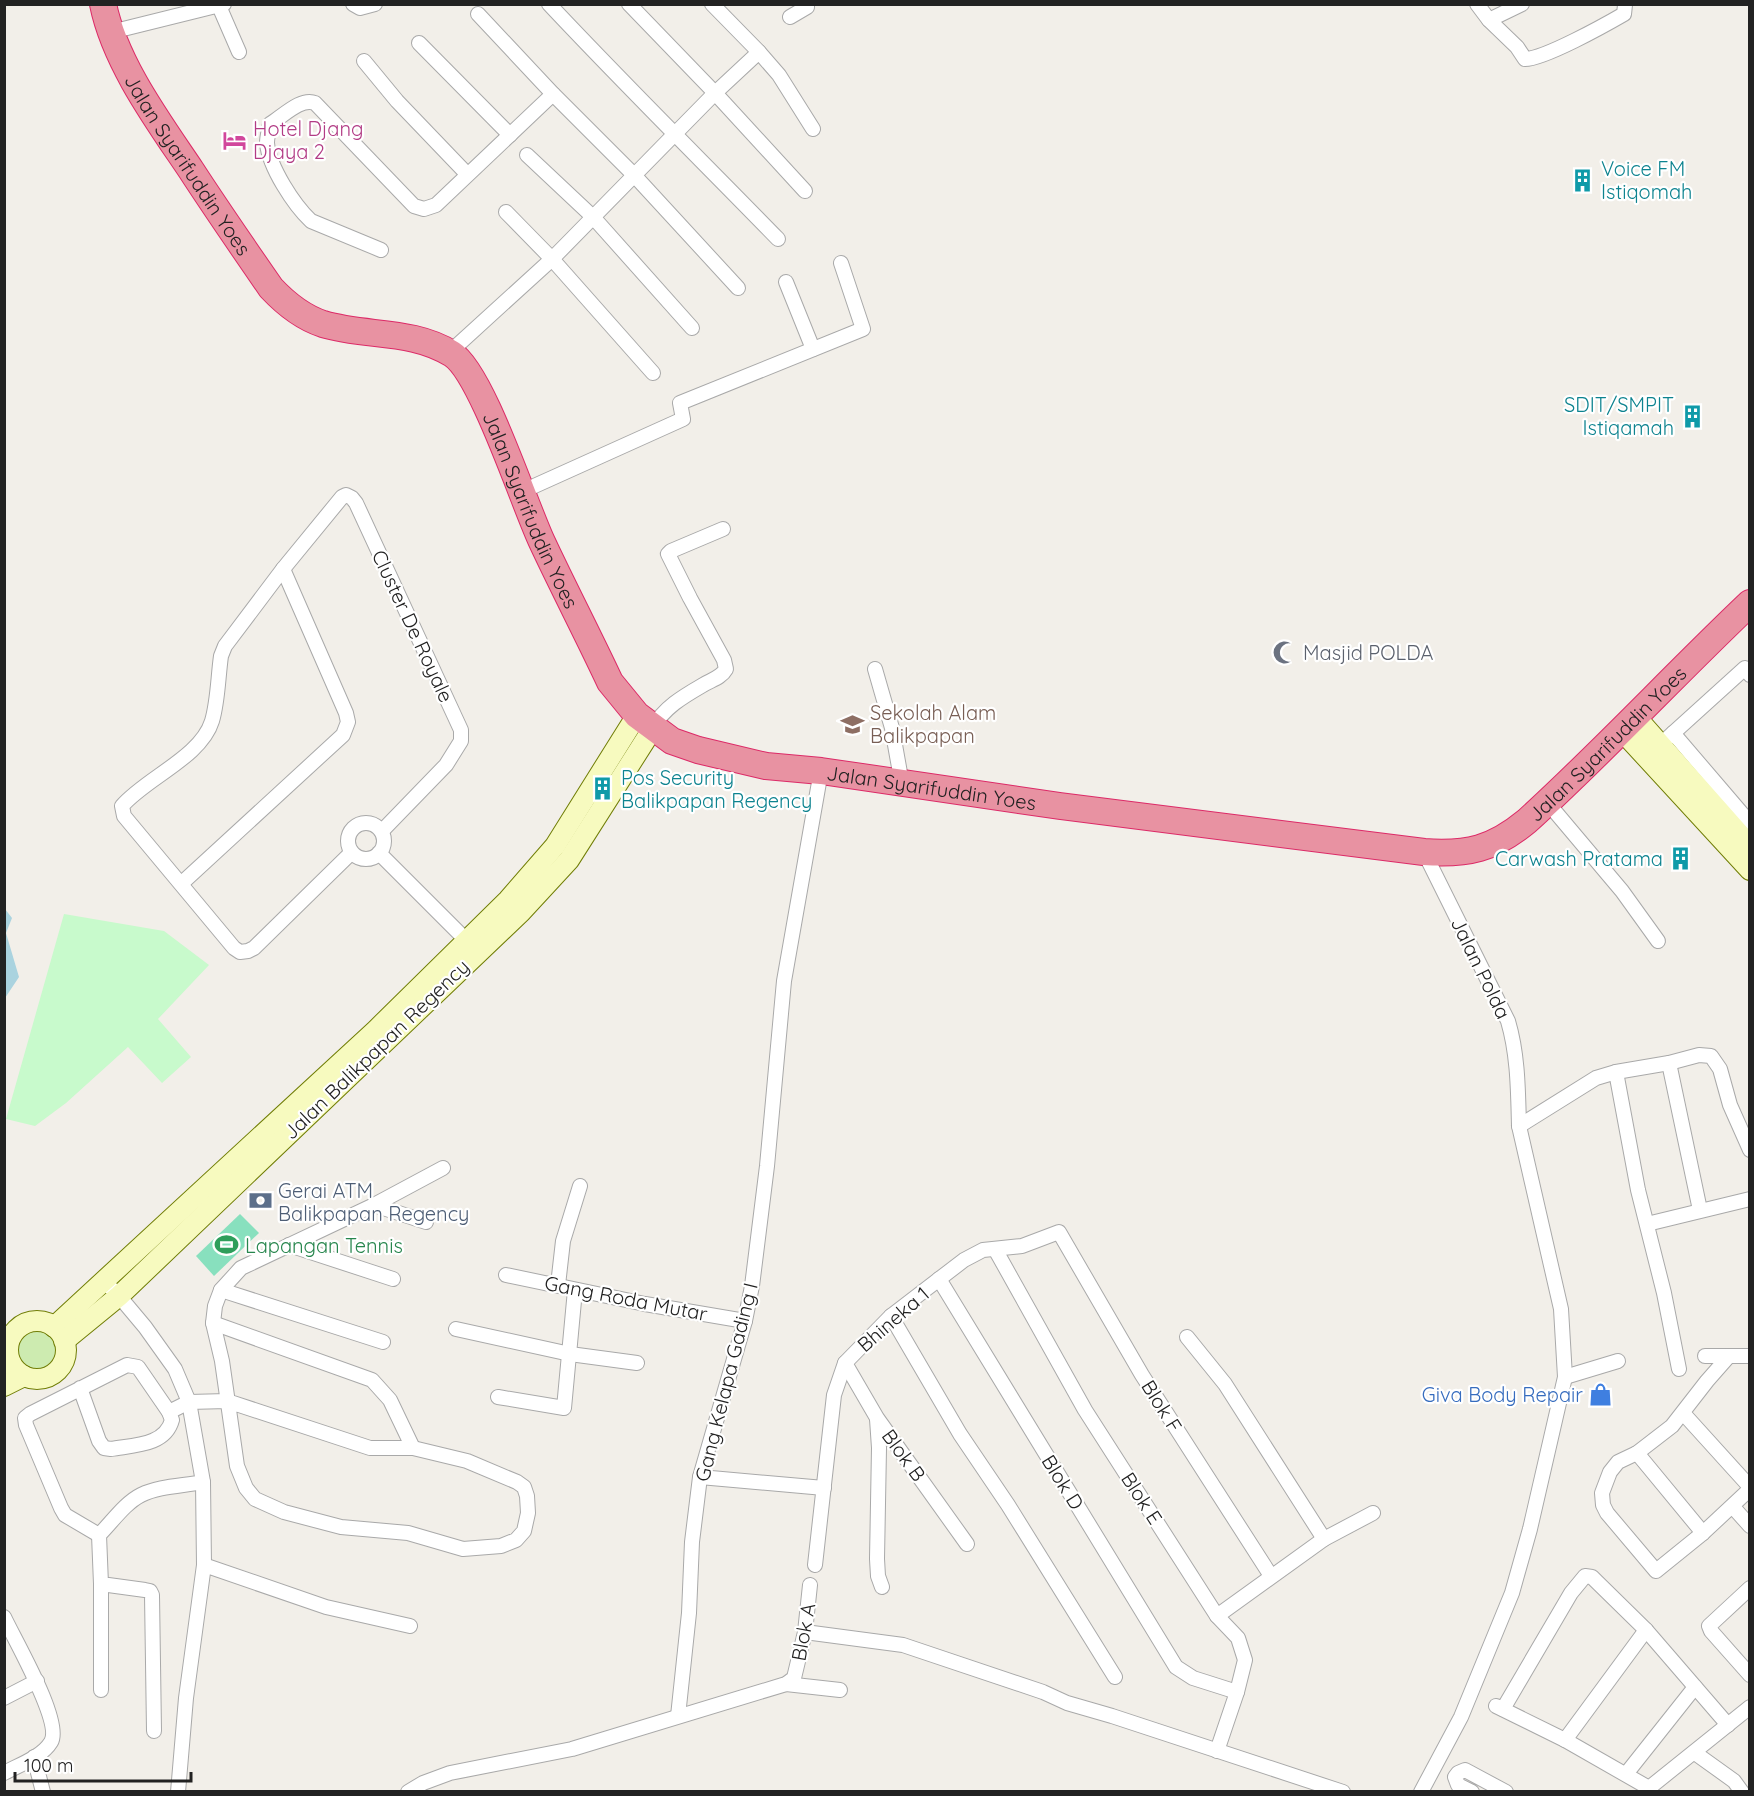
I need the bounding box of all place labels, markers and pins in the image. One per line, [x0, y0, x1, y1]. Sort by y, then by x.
place label: Hotel Djang Djaya 2 [253, 116, 363, 164]
hotel icon: Hotel Djang Djaya 2 [222, 127, 248, 153]
place label: Voice FM Istiqomah [1601, 156, 1692, 204]
building icon: Voice FM Istiqomah [1570, 167, 1596, 193]
place label: SDIT/SMPIT Istiqamah [1564, 392, 1674, 440]
building icon: SDIT/SMPIT Istiqamah [1679, 403, 1705, 429]
mosque icon: Masjid POLDA [1272, 639, 1298, 665]
place label: Masjid POLDA [1303, 640, 1433, 665]
place label: Sekolah Alam Balikpapan [870, 700, 996, 748]
school or university icon: Sekolah Alam Balikpapan [839, 711, 865, 737]
place label: Pos Security Balikpapan Regency [621, 765, 812, 813]
building icon: Pos Security Balikpapan Regency [590, 775, 616, 801]
building icon: Carwash Pratama [1668, 845, 1694, 871]
place label: Carwash Pratama [1495, 846, 1663, 871]
place label: Gerai ATM Balikpapan Regency [278, 1178, 469, 1226]
bank icon: Gerai ATM Balikpapan Regency [247, 1188, 273, 1214]
sports icon: Lapangan Tennis [214, 1232, 240, 1258]
place label: Lapangan Tennis [245, 1233, 403, 1258]
shop icon: Giva Body Repair [1588, 1381, 1614, 1407]
place label: Giva Body Repair [1422, 1382, 1583, 1407]

